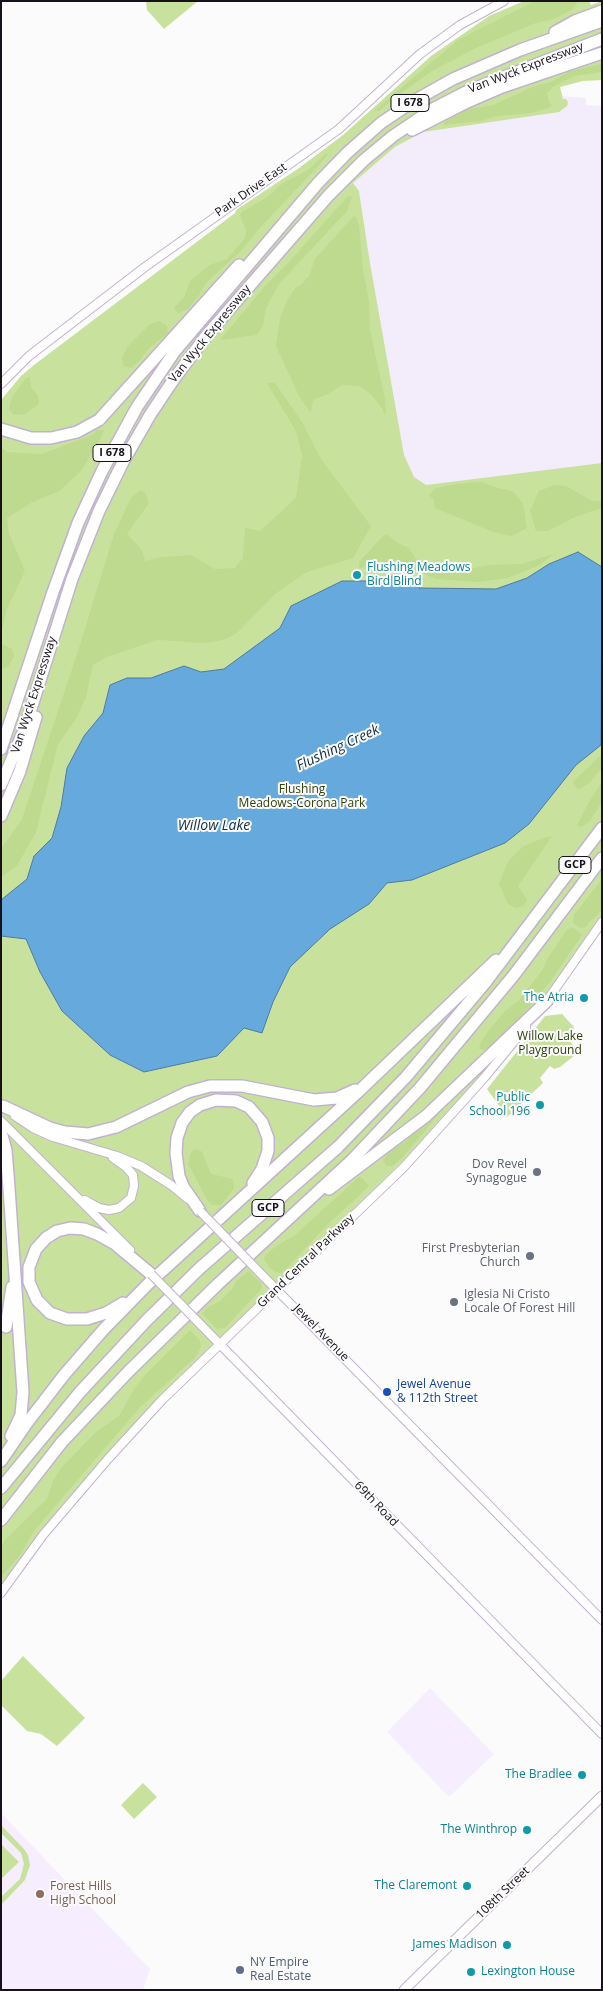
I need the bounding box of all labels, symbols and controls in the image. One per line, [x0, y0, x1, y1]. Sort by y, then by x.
street label: Van Wyck Expressway [467, 39, 585, 97]
road number: I 678 [391, 95, 429, 112]
street label: Park Drive East [212, 160, 290, 220]
street label: Van Wyck Expressway [166, 282, 254, 386]
road number: I 678 [93, 444, 131, 462]
place label: Flushing Meadows Bird Blind [367, 561, 470, 589]
marker: Flushing Meadows Bird Blind [351, 569, 363, 581]
street label: Van Wyck Expressway [8, 635, 60, 755]
water label: Flushing Creek [294, 721, 382, 775]
park label: Flushing Meadows-Corona Park [239, 783, 365, 811]
water label: Willow Lake [178, 818, 250, 834]
road number: GCP [559, 856, 591, 874]
place label: The Atria [524, 991, 574, 1005]
marker: The Atria [578, 992, 590, 1004]
park label: Willow Lake Playground [517, 1030, 583, 1058]
place label: Public School 196 [469, 1091, 530, 1119]
marker: Public School 196 [534, 1099, 546, 1111]
place label: Dov Revel Synagogue [466, 1158, 527, 1186]
marker: Dov Revel Synagogue [531, 1166, 543, 1178]
road number: GCP [252, 1200, 284, 1216]
street label: Grand Central Parkway [255, 1211, 357, 1311]
place label: First Presbyterian Church [422, 1242, 520, 1270]
marker: First Presbyterian Church [524, 1250, 536, 1262]
place label: Iglesia Ni Cristo Locale Of Forest Hill [464, 1288, 575, 1316]
marker: Iglesia Ni Cristo Locale Of Forest Hill [448, 1296, 460, 1308]
street label: Jewel Avenue [290, 1301, 352, 1365]
place label: Jewel Avenue & 112th Street [397, 1378, 478, 1406]
marker: Jewel Avenue & 112th Street [381, 1386, 393, 1398]
street label: 69th Road [351, 1478, 401, 1530]
place label: The Bradlee [505, 1768, 572, 1782]
marker: The Bradlee [576, 1769, 588, 1781]
place label: The Winthrop [441, 1823, 517, 1837]
marker: The Winthrop [521, 1824, 533, 1836]
street label: 108th Street [473, 1864, 533, 1922]
place label: The Claremont [374, 1879, 457, 1893]
place label: Forest Hills High School [50, 1880, 116, 1908]
marker: The Claremont [461, 1880, 473, 1892]
marker: Forest Hills High School [34, 1888, 46, 1900]
place label: James Madison [412, 1938, 497, 1952]
marker: James Madison [501, 1939, 513, 1951]
place label: NY Empire Real Estate [250, 1956, 311, 1984]
marker: NY Empire Real Estate [234, 1964, 246, 1976]
place label: Lexington House [481, 1965, 575, 1979]
marker: Lexington House [465, 1966, 477, 1978]

